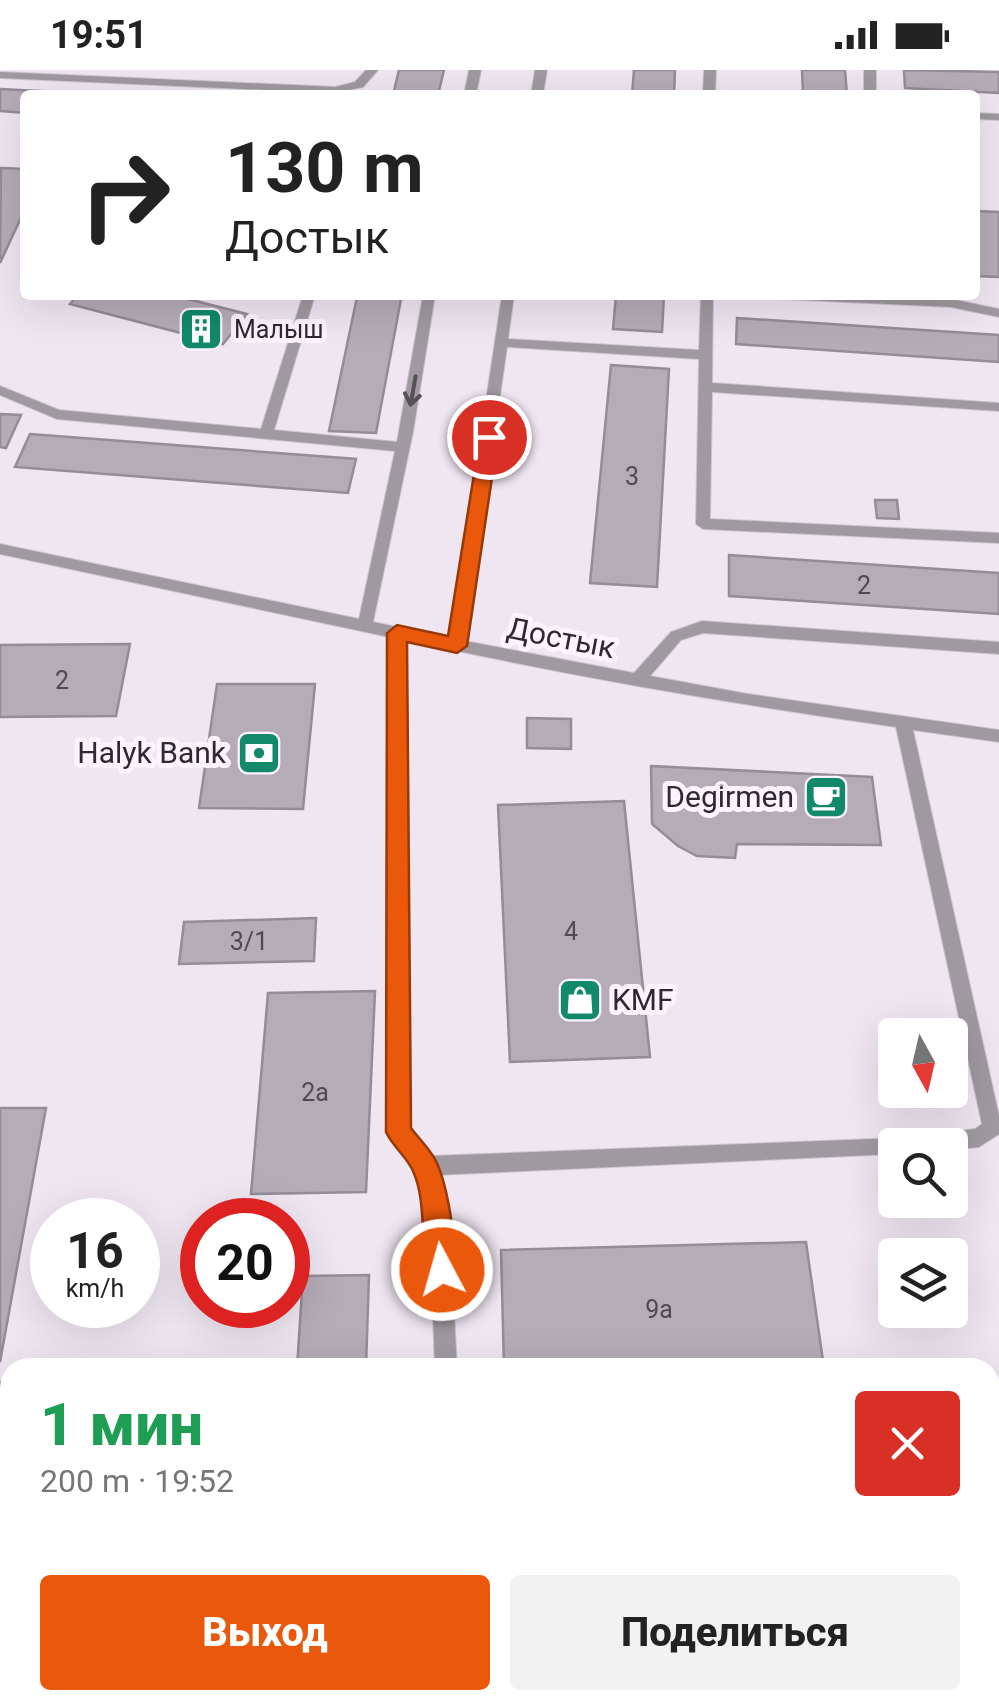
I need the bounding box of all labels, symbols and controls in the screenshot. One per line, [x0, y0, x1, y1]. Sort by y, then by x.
text: 19:51 [50, 13, 148, 57]
text: 130 m [225, 127, 424, 209]
icon: right [60, 130, 190, 260]
text: Достык [225, 211, 389, 264]
building icon: Малыш [178, 306, 224, 352]
place label: Малыш [234, 315, 324, 344]
one-way arrow [403, 374, 422, 407]
pin [447, 395, 532, 480]
icon: arrive [462, 410, 517, 465]
house number: 3 [625, 462, 639, 491]
house number: 2 [857, 571, 871, 600]
street label: Достык [504, 610, 618, 665]
house number: 2 [55, 666, 69, 695]
bank icon: Halyk Bank [236, 730, 282, 776]
place label: Halyk Bank [77, 735, 227, 770]
cafe icon: Degirmen [803, 774, 849, 820]
place label: Degirmen [665, 779, 794, 814]
house number: 4 [564, 917, 578, 946]
house number: 3/1 [230, 927, 268, 956]
shop icon: KMF [557, 977, 603, 1023]
place label: KMF [612, 982, 674, 1017]
north arrow [878, 1018, 968, 1108]
map controls [878, 1018, 968, 1328]
house number: 2а [301, 1078, 329, 1107]
button: search [878, 1128, 968, 1218]
speed limit sign: 20 [180, 1198, 310, 1328]
position arrow [390, 1218, 494, 1322]
text: 16 [66, 1222, 124, 1280]
button: layers [878, 1238, 968, 1328]
text: km/h [66, 1274, 124, 1303]
house number: 9а [645, 1295, 673, 1324]
text: 1 мин [40, 1389, 203, 1460]
button: close [855, 1391, 960, 1496]
text: 200 m · 19:52 [40, 1462, 234, 1500]
button: Выход [40, 1575, 490, 1690]
button: Поделиться [510, 1575, 960, 1690]

